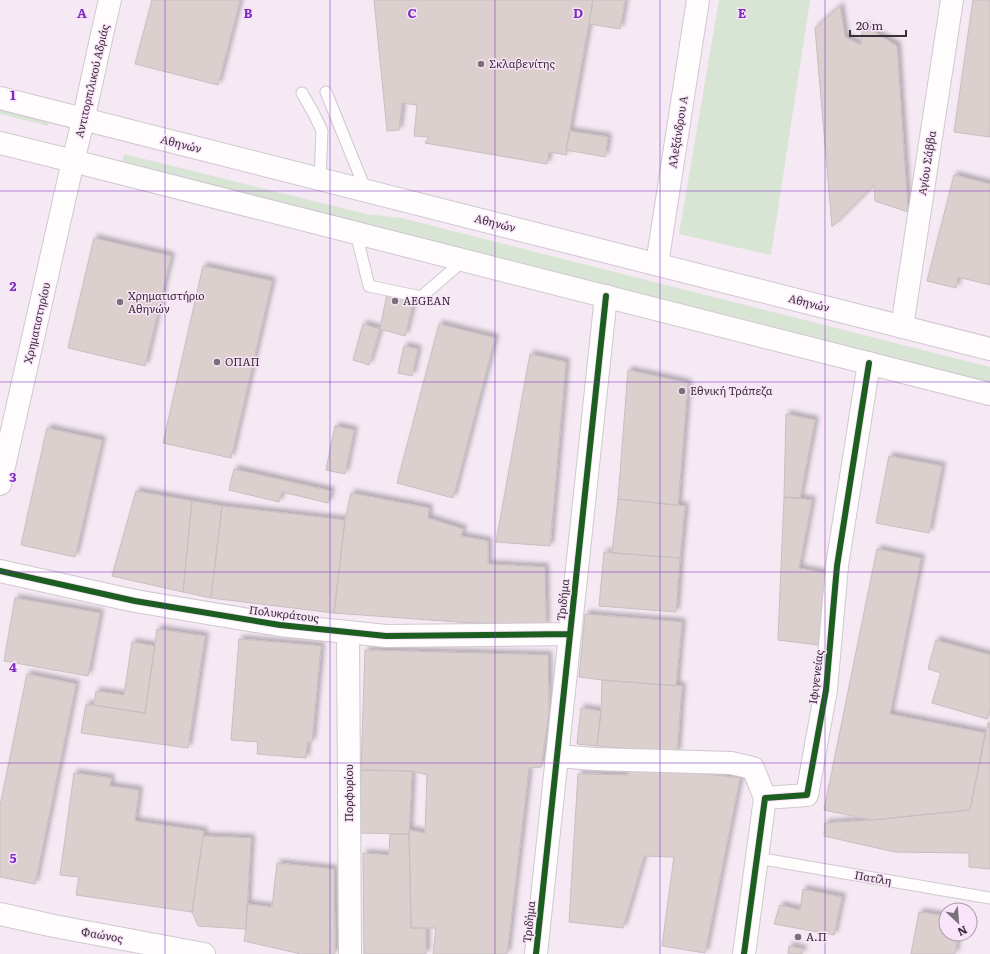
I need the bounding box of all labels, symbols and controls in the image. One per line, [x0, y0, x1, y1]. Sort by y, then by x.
text: A [77, 3, 87, 22]
text: B [244, 3, 253, 22]
text: C [407, 3, 417, 22]
text: D [573, 3, 583, 22]
text: E [738, 3, 747, 22]
scale bar [850, 12, 906, 38]
text: 20 m [856, 16, 883, 34]
street label: Αντιτορπιλικού Αδριάς [70, 22, 112, 139]
place label: Σκλαβενίτης [489, 55, 555, 71]
marker: Σκλαβενίτης [476, 59, 486, 69]
text: 1 [10, 85, 16, 104]
street label: Αλεξάνδρου Α [663, 95, 691, 169]
street label: Αγίου Σάββα [913, 129, 939, 196]
street label: Αθηνών [159, 130, 203, 156]
street label: Αθηνών [473, 209, 517, 235]
text: 2 [10, 276, 17, 295]
street label: Χρηματιστηρίου [19, 281, 53, 365]
place label: Χρηματιστήριο Αθηνών [128, 287, 205, 316]
street label: Αθηνών [787, 289, 831, 315]
place label: AEGEAN [403, 292, 451, 308]
marker: AEGEAN [390, 296, 400, 306]
marker: Χρηματιστήριο Αθηνών [115, 297, 125, 307]
place label: ΟΠΑΠ [225, 353, 260, 369]
marker: ΟΠΑΠ [212, 357, 222, 367]
place label: Εθνική Τράπεζα [690, 382, 773, 398]
marker: Εθνική Τράπεζα [677, 386, 687, 396]
text: 3 [9, 467, 17, 486]
street label: Τριδήμα [552, 578, 572, 622]
street label: Πολυκράτους [248, 601, 321, 625]
street label: Ιφιγενείας [804, 648, 826, 705]
text: 4 [9, 657, 17, 676]
street label: Πορφυρίου [340, 764, 356, 822]
text: 5 [9, 848, 17, 867]
street label: Πατίλη [853, 866, 893, 888]
street label: Τριδήμα [518, 900, 538, 944]
north arrow [938, 902, 978, 942]
street label: Φαώνος [80, 922, 125, 946]
text: N [955, 923, 970, 941]
place label: Α.Π [806, 928, 827, 944]
marker: Α.Π [793, 932, 803, 942]

